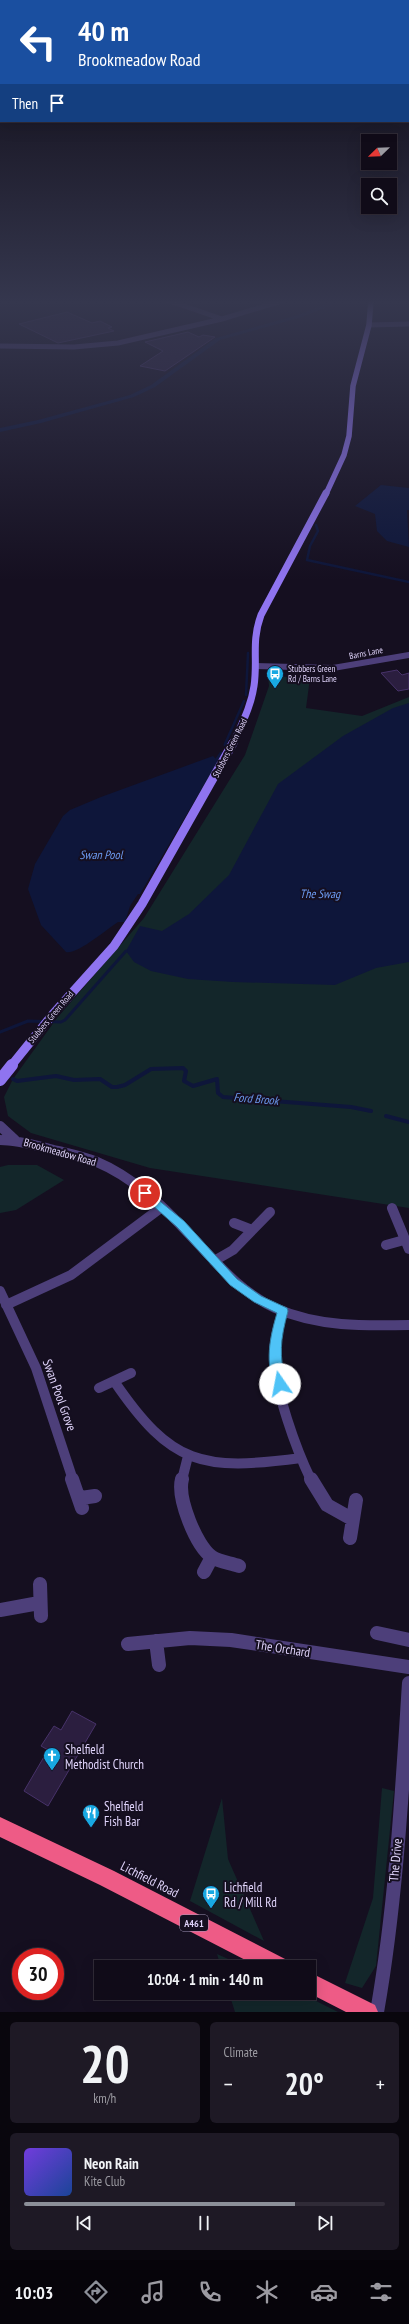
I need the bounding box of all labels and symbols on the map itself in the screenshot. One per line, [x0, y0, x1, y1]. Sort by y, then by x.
north arrow [361, 134, 397, 170]
street label: Barns Lane [348, 644, 384, 661]
place label: Stubbers Green Rd / Barns Lane [288, 663, 337, 684]
bus stop icon: Stubbers Green Rd / Barns Lane [265, 664, 285, 689]
street label: Stubbers Green Road [210, 716, 249, 779]
water label: Swan Pool [79, 847, 124, 862]
water label: The Swag [300, 886, 341, 901]
street label: Stubbers Green Road [26, 988, 76, 1045]
water label: Ford Brook [233, 1089, 281, 1108]
street label: Brookmeadow Road [22, 1135, 98, 1169]
pin [128, 1176, 162, 1210]
street label: Swan Pool Grove [39, 1357, 80, 1433]
position arrow [259, 1363, 301, 1405]
street label: The Orchard [254, 1636, 311, 1661]
place label: Shelfield Methodist Church [65, 1741, 144, 1773]
church icon: Shelfield Methodist Church [42, 1746, 62, 1771]
place label: Shelfield Fish Bar [104, 1798, 143, 1830]
restaurant icon: Shelfield Fish Bar [81, 1803, 101, 1828]
street label: The Drive [385, 1838, 406, 1882]
street label: Lichfield Road [118, 1858, 182, 1901]
place label: Lichfield Rd / Mill Rd [224, 1879, 277, 1911]
bus stop icon: Lichfield Rd / Mill Rd [201, 1884, 221, 1909]
road number: A461 [180, 1915, 208, 1931]
speed limit sign: 30 [12, 1948, 64, 2000]

